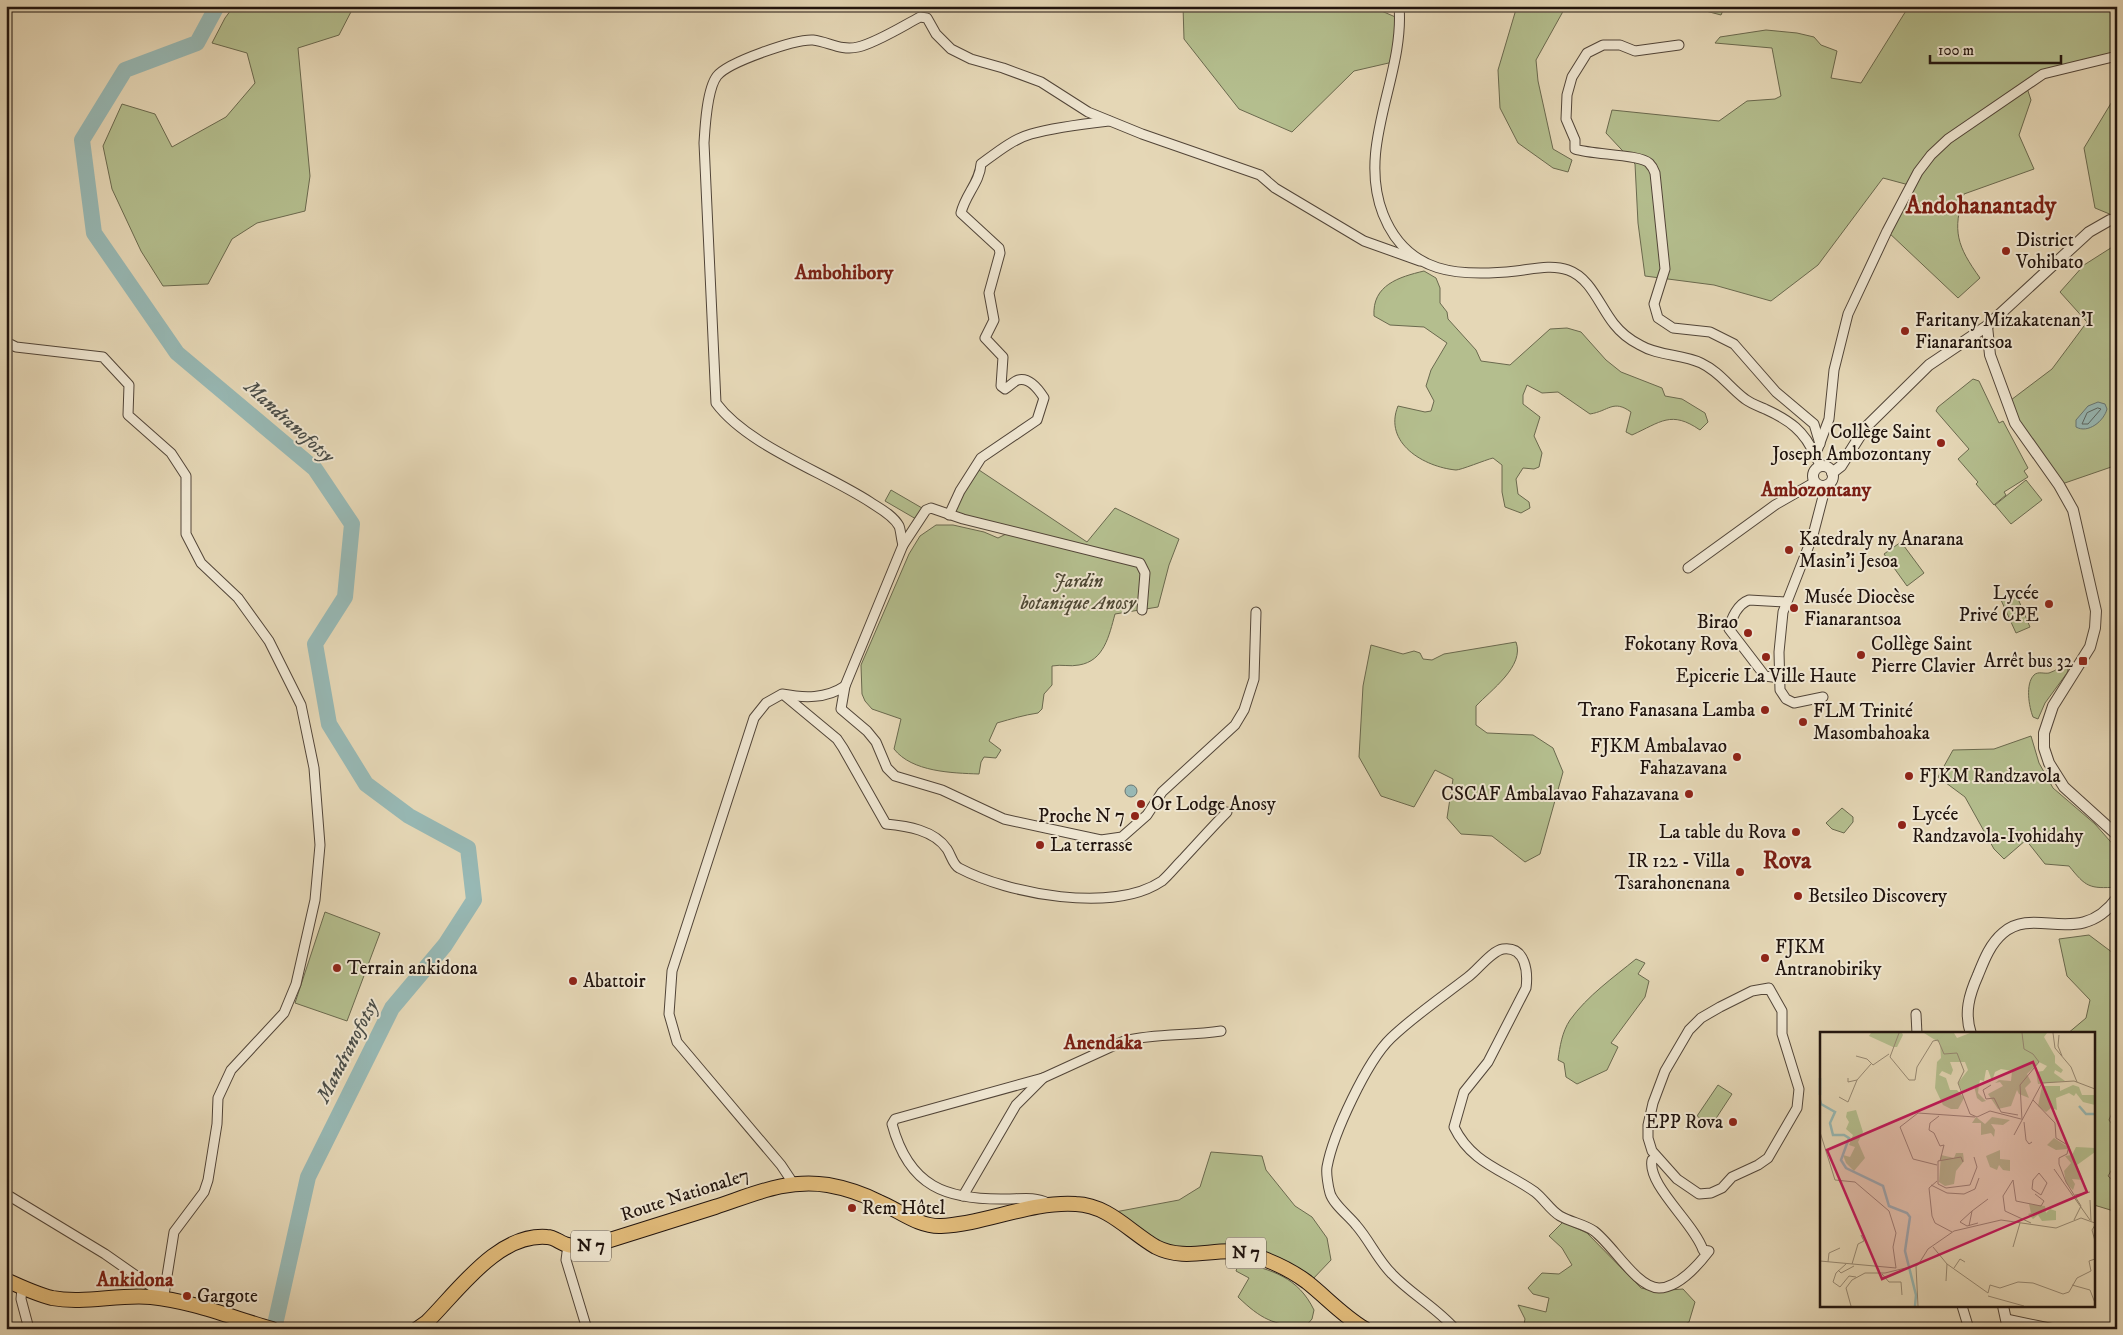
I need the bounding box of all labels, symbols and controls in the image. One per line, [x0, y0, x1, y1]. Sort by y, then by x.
scale bar [1930, 32, 2062, 64]
text: 100 m [1938, 41, 1974, 60]
district label: Andohanantady [1905, 191, 2057, 221]
place label: District Vohibato [2015, 229, 2083, 274]
marker: District Vohibato [2000, 245, 2012, 257]
district label: Ambohibory [794, 261, 894, 286]
place label: Faritany Mizakatenan'I Fianarantsoa [1915, 309, 2094, 354]
marker: Faritany Mizakatenan'I Fianarantsoa [1899, 325, 1911, 337]
water label: Mandranofotsy [237, 374, 340, 470]
place label: Collège Saint Joseph Ambozontany [1770, 421, 1932, 466]
marker: Collège Saint Joseph Ambozontany [1935, 437, 1947, 449]
district label: Ambozontany [1760, 478, 1872, 503]
place label: Katedraly ny Anarana Masin'i Jesoa [1799, 528, 1964, 573]
marker: Katedraly ny Anarana Masin'i Jesoa [1783, 544, 1795, 556]
park label: Jardin botanique Anosy [1020, 570, 1137, 616]
place label: Lycée Privé CPE [1959, 582, 2039, 627]
place label: Musée Diocèse Fianarantsoa [1804, 586, 1915, 631]
marker: Lycée Privé CPE [2043, 598, 2055, 610]
marker: Musée Diocèse Fianarantsoa [1788, 602, 1800, 614]
place label: Birao Fokotany Rova [1624, 611, 1738, 656]
marker: Birao Fokotany Rova [1742, 627, 1754, 639]
place label: Collège Saint Pierre Clavier [1871, 633, 1975, 678]
marker: Collège Saint Pierre Clavier [1855, 649, 1867, 661]
place label: Arrêt bus 32 [1984, 650, 2074, 673]
marker: Epicerie La Ville Haute [1760, 651, 1772, 663]
marker: Arrêt bus 32 [2077, 655, 2089, 667]
place label: Epicerie La Ville Haute [1676, 665, 1857, 688]
place label: Trano Fanasana Lamba [1578, 699, 1755, 722]
place label: FLM Trinité Masombahoaka [1813, 700, 1930, 745]
marker: Trano Fanasana Lamba [1759, 704, 1771, 716]
marker: FLM Trinité Masombahoaka [1797, 716, 1809, 728]
place label: FJKM Ambalavao Fahazavana [1590, 735, 1727, 780]
marker: FJKM Ambalavao Fahazavana [1731, 751, 1743, 763]
place label: FJKM Randzavola [1919, 765, 2061, 788]
marker: FJKM Randzavola [1903, 770, 1915, 782]
place label: CSCAF Ambalavao Fahazavana [1441, 783, 1679, 806]
marker: CSCAF Ambalavao Fahazavana [1683, 788, 1695, 800]
place label: Or Lodge Anosy [1151, 793, 1277, 816]
marker: Or Lodge Anosy [1135, 798, 1147, 810]
place label: Lycée Randzavola-Ivohidahy [1912, 803, 2084, 848]
place label: Proche N 7 [1038, 805, 1125, 828]
marker: Proche N 7 [1129, 810, 1141, 822]
marker: Lycée Randzavola-Ivohidahy [1896, 819, 1908, 831]
place label: La table du Rova [1659, 821, 1786, 844]
marker: La table du Rova [1790, 826, 1802, 838]
place label: La terrasse [1050, 834, 1133, 857]
marker: La terrasse [1034, 839, 1046, 851]
district label: Rova [1763, 846, 1812, 876]
place label: IR 122 - Villa Tsarahonenana [1615, 850, 1730, 895]
marker: IR 122 - Villa Tsarahonenana [1734, 866, 1746, 878]
place label: Betsileo Discovery [1808, 885, 1948, 908]
marker: Betsileo Discovery [1792, 890, 1804, 902]
place label: FJKM Antranobiriky [1775, 936, 1882, 981]
marker: FJKM Antranobiriky [1759, 952, 1771, 964]
place label: Terrain ankidona [347, 957, 477, 980]
marker: Terrain ankidona [331, 962, 343, 974]
place label: Abattoir [583, 970, 645, 993]
marker: Abattoir [567, 975, 579, 987]
water label: Mandranofotsy [310, 994, 385, 1109]
district label: Anendaka [1063, 1031, 1143, 1056]
inset map [1820, 1032, 2096, 1308]
place label: EPP Rova [1645, 1111, 1723, 1134]
marker: EPP Rova [1727, 1116, 1739, 1128]
street label: Route Nationale7 [618, 1163, 752, 1227]
place label: Rem Hôtel [862, 1197, 946, 1220]
marker: Rem Hôtel [846, 1202, 858, 1214]
road number: N 7 [571, 1230, 611, 1262]
road number: N 7 [1226, 1238, 1266, 1268]
district label: Ankidona [96, 1268, 174, 1293]
place label: Gargote [197, 1285, 258, 1308]
marker: Gargote [181, 1290, 193, 1302]

